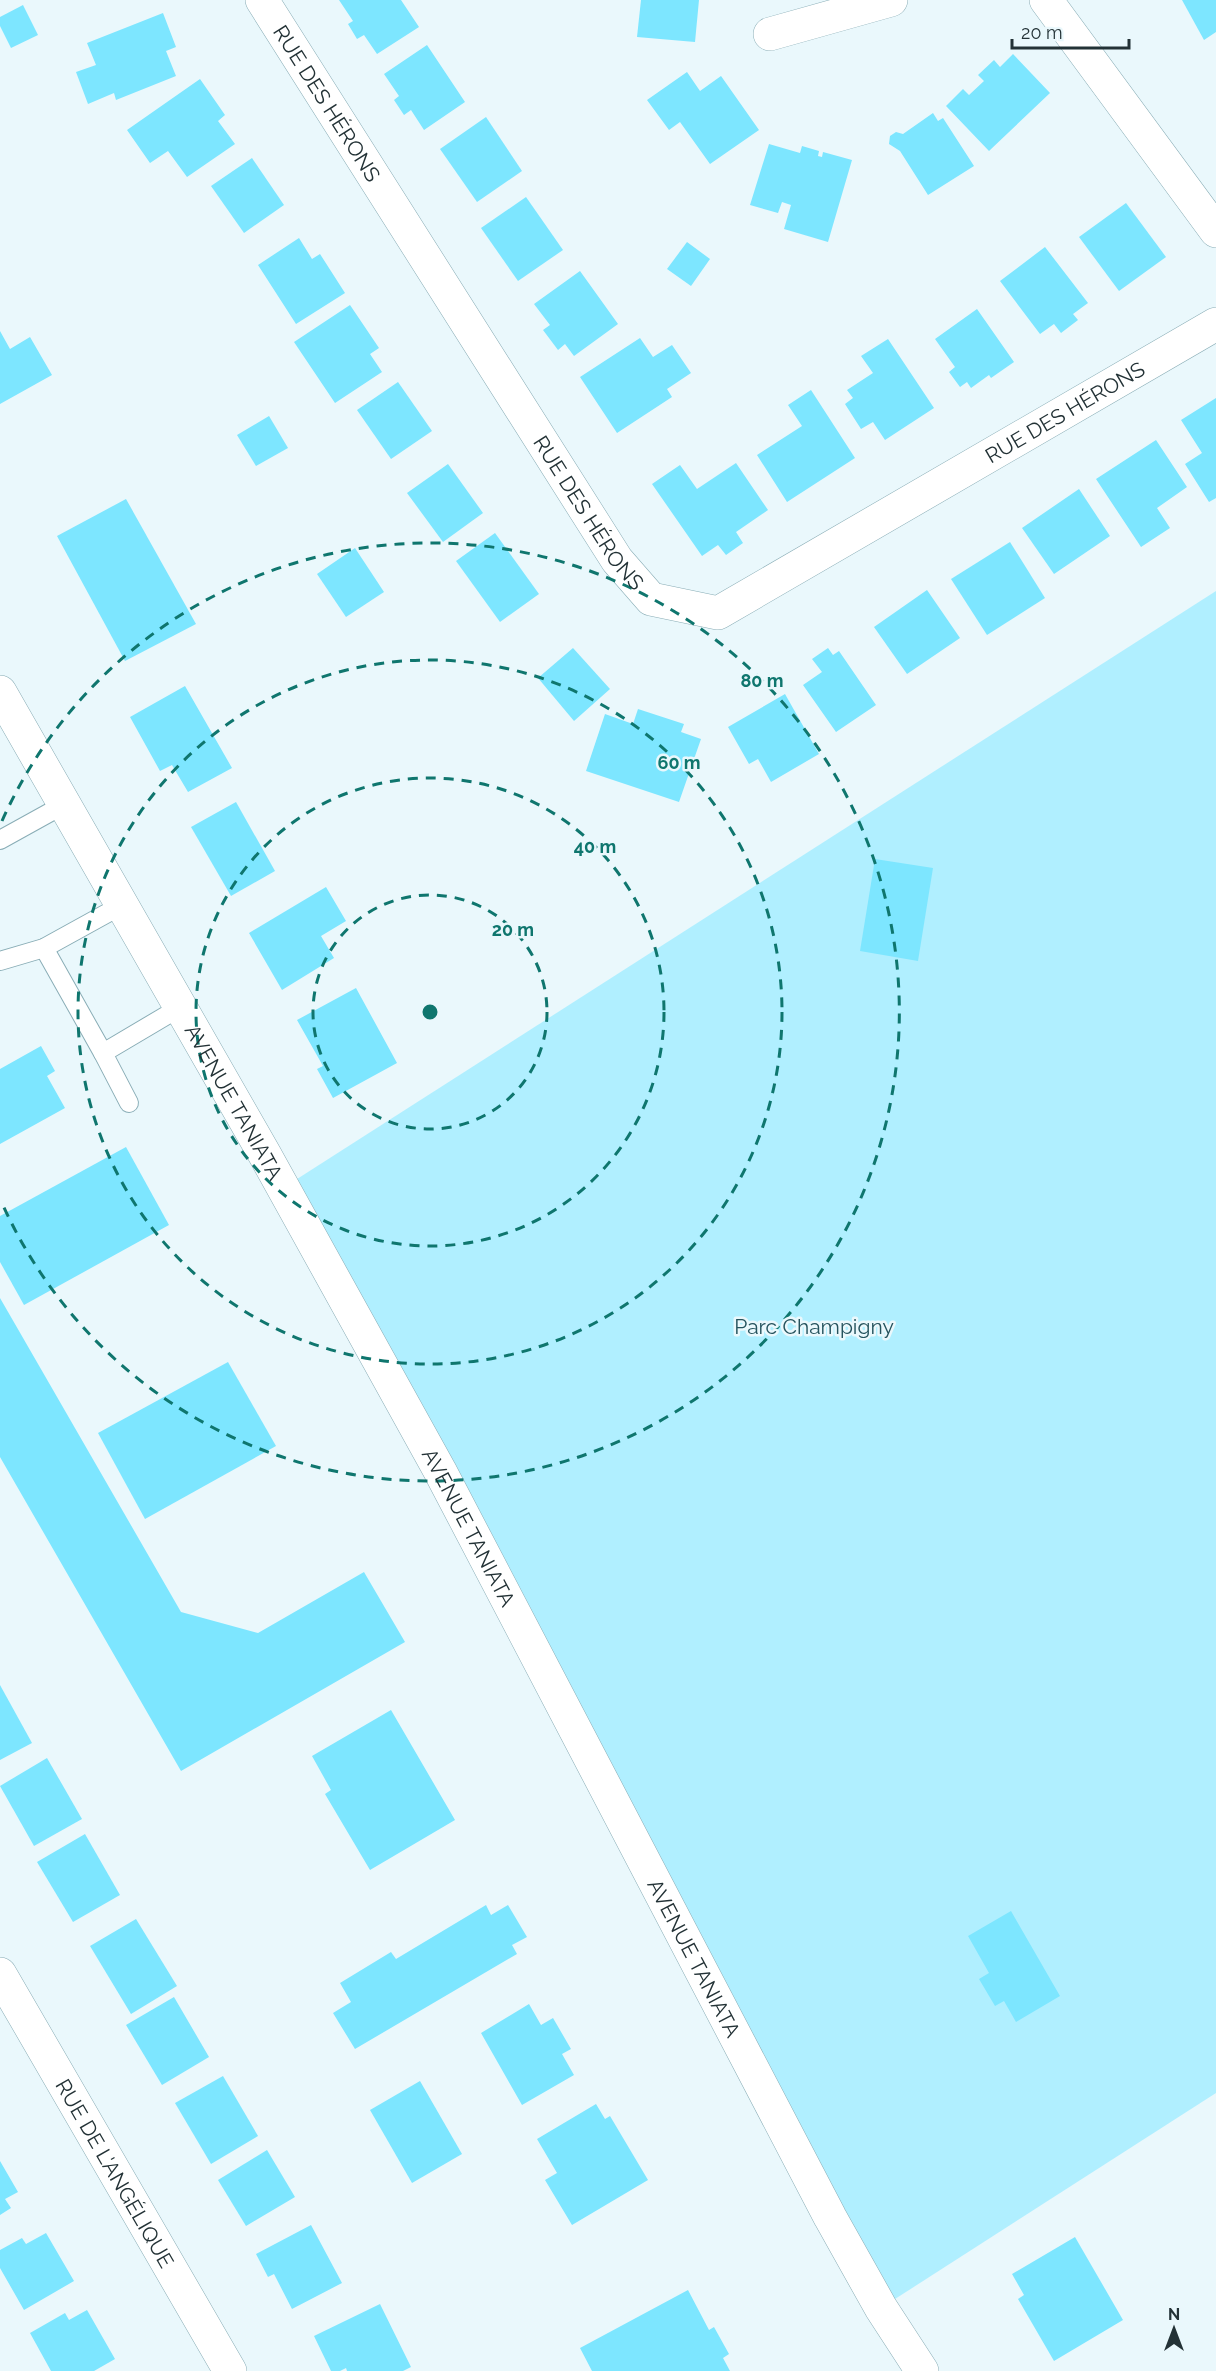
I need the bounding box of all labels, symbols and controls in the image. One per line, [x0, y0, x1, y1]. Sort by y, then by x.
scale bar [1012, 12, 1129, 50]
street label: RUE DES HÉRONS [268, 20, 386, 186]
text: 20 m [1021, 22, 1063, 43]
street label: RUE DES HÉRONS [980, 356, 1149, 468]
street label: RUE DES HÉRONS [529, 431, 650, 595]
text: 80 m [740, 670, 784, 691]
text: 60 m [657, 752, 701, 773]
text: 40 m [574, 836, 616, 857]
text: 20 m [492, 919, 534, 940]
centre of rings [420, 1002, 440, 1022]
street label: AVENUE TANIATA [180, 1019, 289, 1184]
park label: Parc Champigny [734, 1314, 894, 1339]
street label: AVENUE TANIATA [417, 1444, 521, 1610]
street label: AVENUE TANIATA [643, 1874, 746, 2041]
street label: RUE DE L'ANGÉLIQUE [51, 2074, 180, 2272]
north arrow [1144, 2299, 1204, 2359]
text: N [1168, 2305, 1180, 2324]

